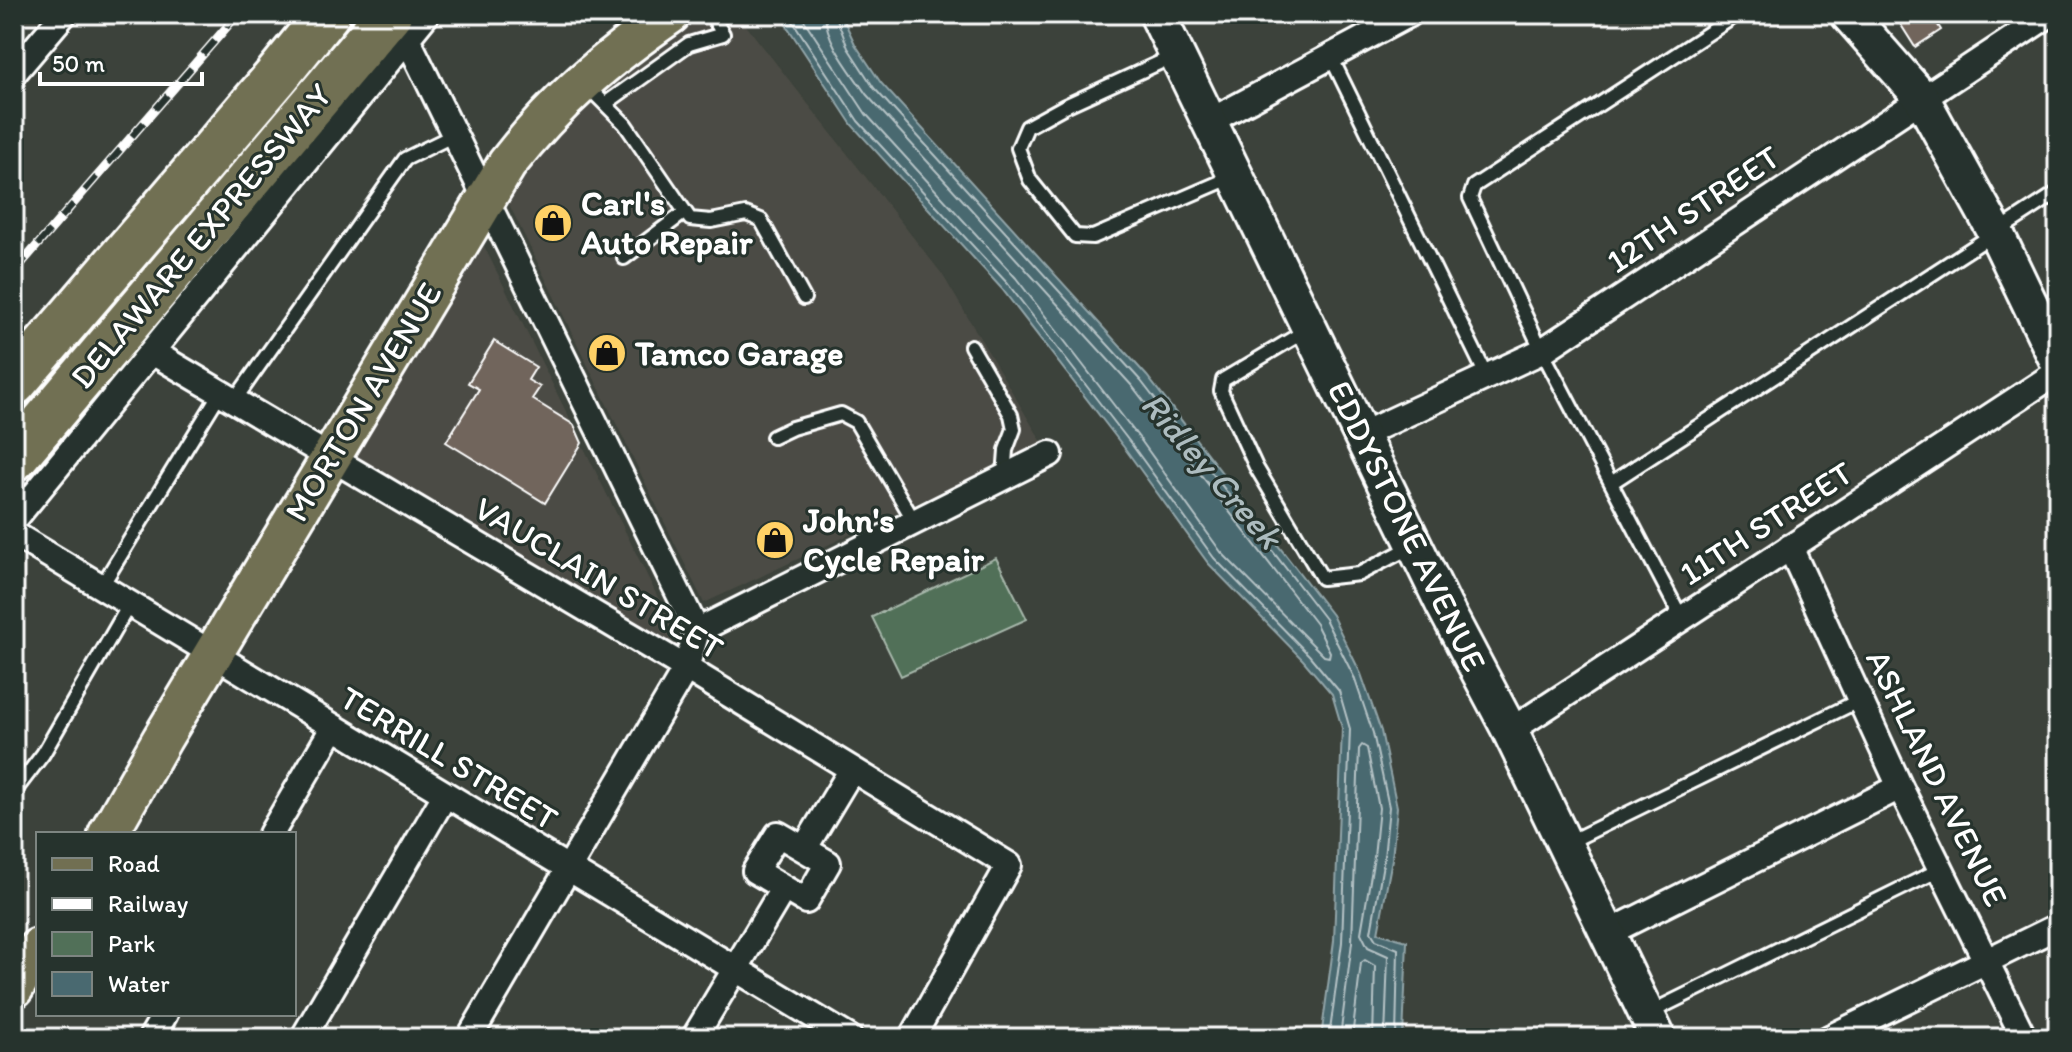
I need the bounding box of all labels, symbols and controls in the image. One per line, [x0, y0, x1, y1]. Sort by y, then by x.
scale bar [40, 36, 202, 86]
text: 50 m [52, 49, 105, 78]
street label: DELAWARE EXPRESSWAY [62, 75, 341, 397]
street label: 12TH STREET [1599, 136, 1787, 282]
place label: Carl's Auto Repair [581, 183, 753, 263]
shop icon: Carl's Auto Repair [532, 202, 574, 244]
street label: MORTON AVENUE [275, 275, 451, 529]
shop icon: Tamco Garage [586, 332, 628, 374]
place label: Tamco Garage [634, 333, 843, 374]
street label: EDDYSTONE AVENUE [1319, 374, 1495, 678]
water label: Ridley Creek [1132, 383, 1293, 559]
street label: 11TH STREET [1672, 452, 1860, 594]
street label: VAUCLAIN STREET [467, 488, 731, 668]
place label: John's Cycle Repair [802, 500, 985, 580]
shop icon: John's Cycle Repair [754, 519, 796, 561]
street label: ASHLAND AVENUE [1857, 643, 2017, 913]
street label: TERRILL STREET [333, 677, 565, 839]
legend [36, 832, 296, 1016]
text: Road [108, 849, 160, 878]
text: Railway [108, 889, 189, 918]
text: Park [108, 929, 155, 958]
text: Water [108, 969, 170, 998]

